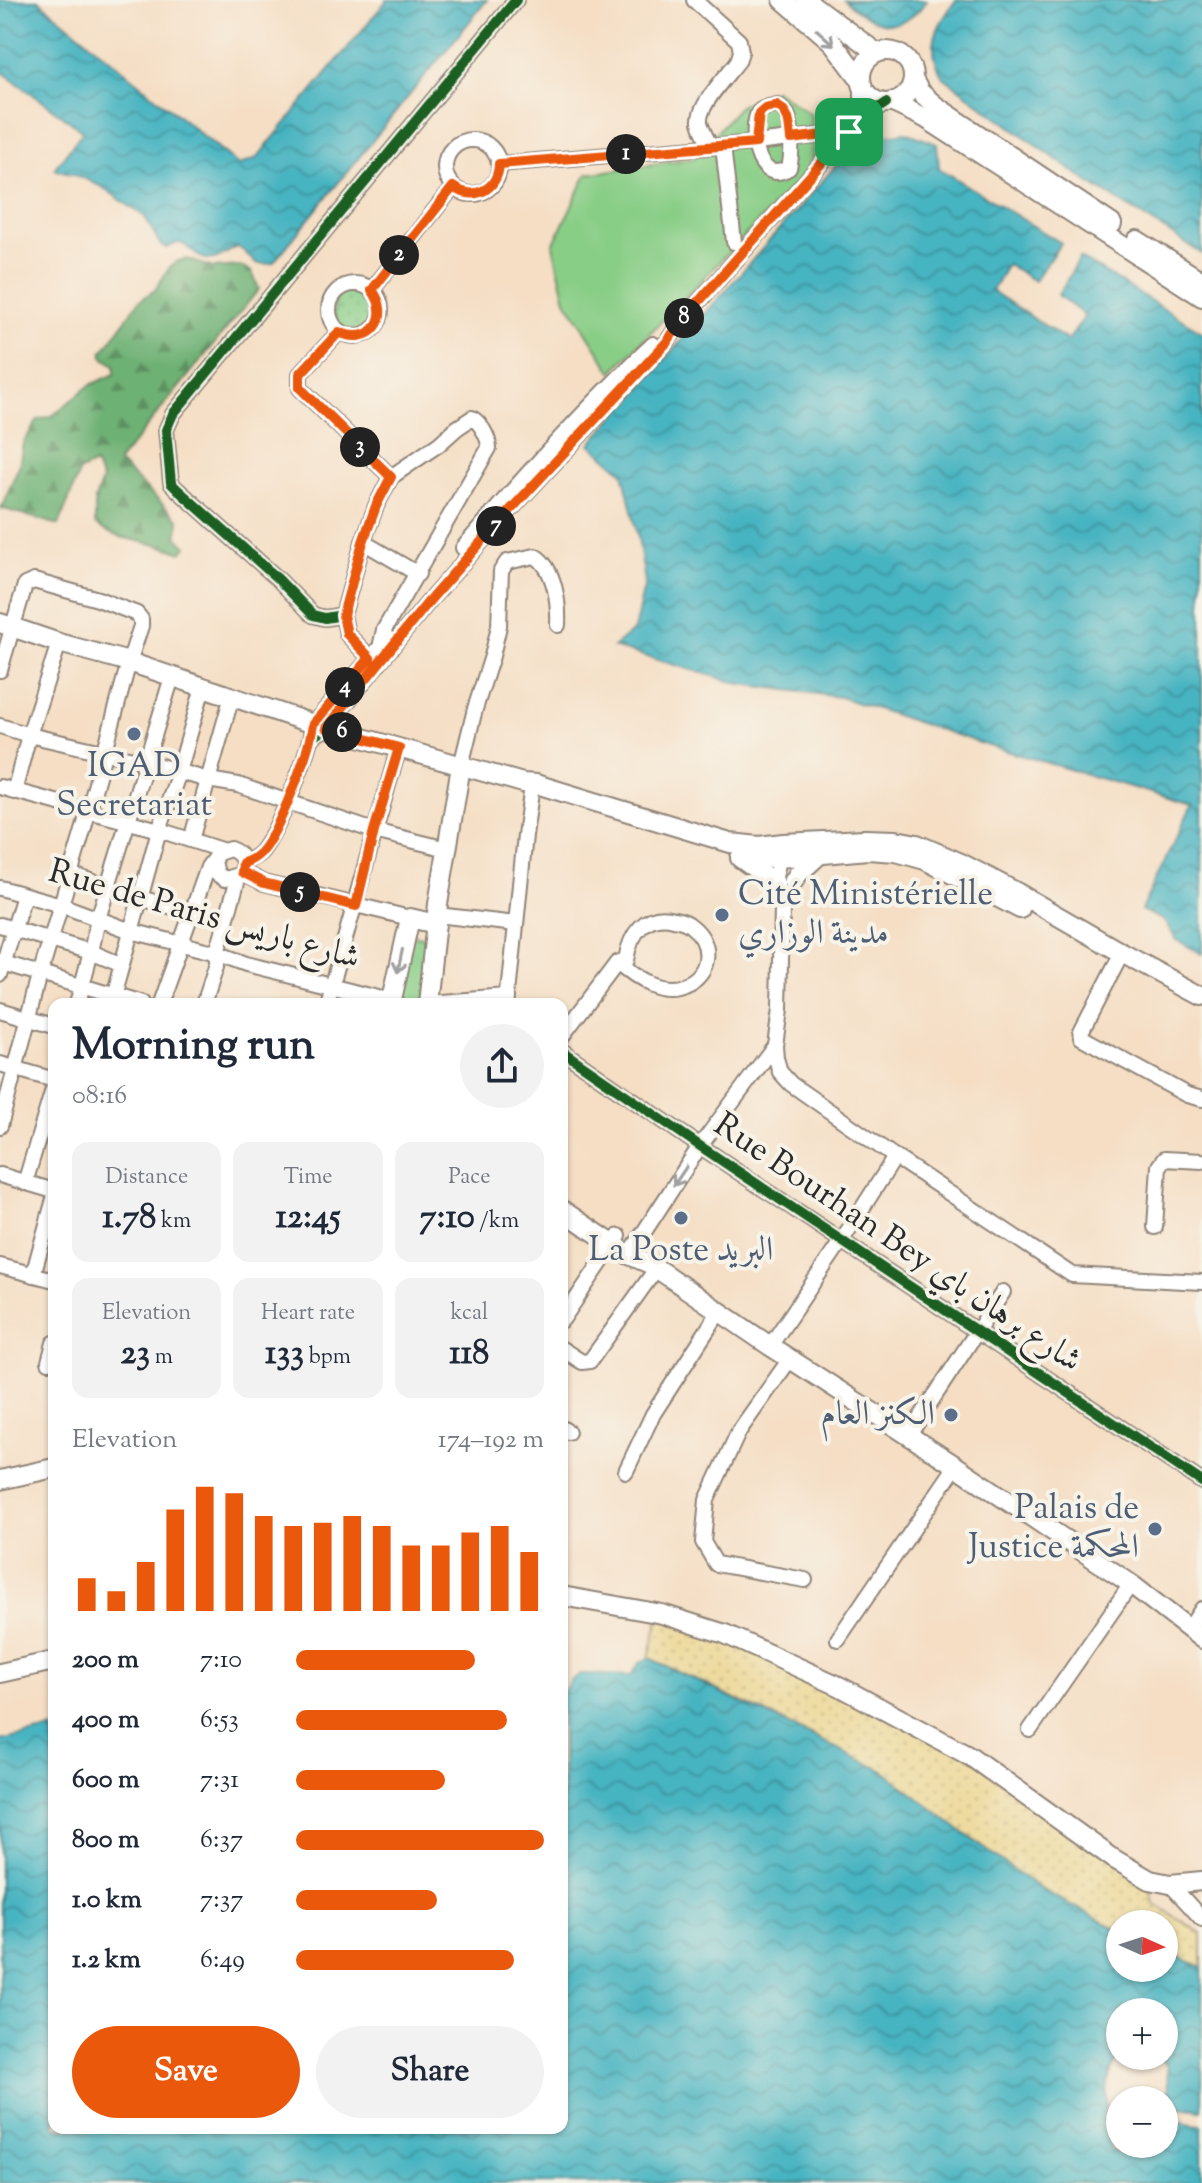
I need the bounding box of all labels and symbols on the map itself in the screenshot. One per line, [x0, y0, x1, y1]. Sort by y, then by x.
one-way arrow [815, 28, 835, 47]
pin [815, 98, 883, 166]
pin: 1 [606, 134, 646, 174]
pin: 2 [379, 235, 419, 275]
pin: 8 [664, 298, 704, 338]
pin: 3 [340, 427, 380, 467]
pin: 7 [476, 506, 516, 546]
pin: 4 [325, 667, 365, 707]
pin: 6 [322, 712, 362, 752]
marker: IGAD Secretariat [125, 725, 143, 743]
place label: IGAD Secretariat [56, 743, 212, 831]
street label: Rue de Paris شارع باريس [42, 848, 366, 985]
place label: Cité Ministérielle مدينة الوزاري [738, 871, 993, 959]
pin: 5 [280, 872, 320, 912]
marker: Cité Ministérielle مدينة الوزاري [713, 906, 731, 924]
one-way arrow [392, 948, 407, 973]
street label: Rue Bourhan Bey شارع برهان باي [703, 1102, 1091, 1387]
one-way arrow [672, 1165, 689, 1187]
marker: La Poste البريد [672, 1209, 690, 1227]
place label: La Poste البريد [589, 1227, 773, 1276]
place label: الكنز العام [821, 1391, 935, 1442]
marker: الكنز العام [942, 1406, 960, 1424]
place label: Palais de Justice المحكمة [966, 1485, 1139, 1573]
marker: Palais de Justice المحكمة [1146, 1520, 1164, 1538]
north arrow [1106, 1910, 1178, 1982]

